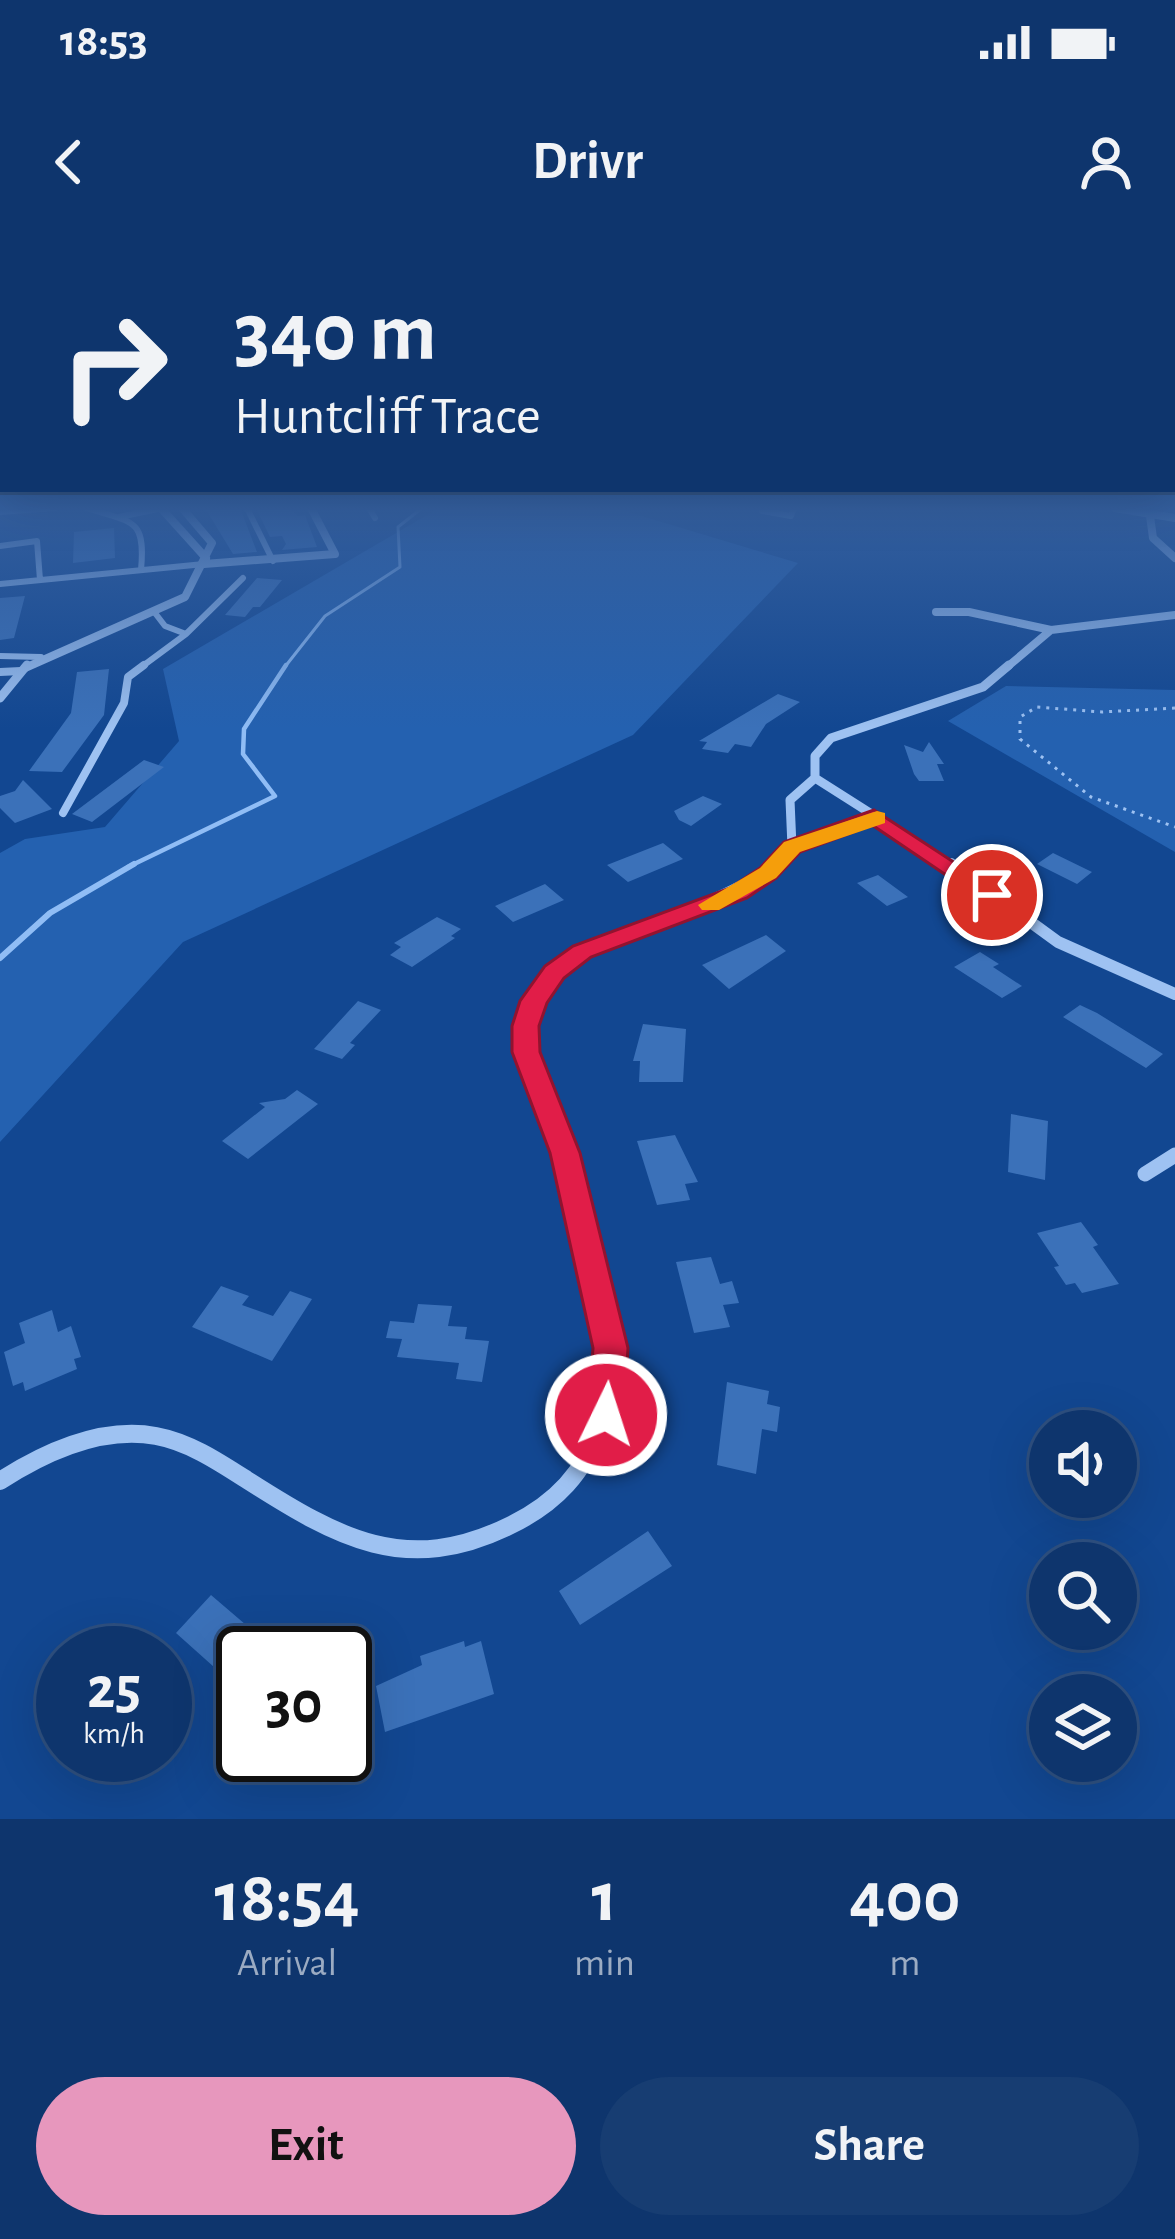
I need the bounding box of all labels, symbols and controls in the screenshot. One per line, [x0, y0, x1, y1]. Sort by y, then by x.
text: 18:53 [60, 19, 148, 64]
icon: back [36, 129, 102, 195]
icon: person [1073, 129, 1139, 195]
text: Drivr [532, 135, 643, 189]
icon: right [36, 288, 192, 444]
text: 340 m [234, 292, 437, 376]
text: Huntcliff Trace [234, 390, 541, 444]
pin [941, 844, 1043, 946]
icon: arrive [959, 862, 1025, 928]
position arrow [543, 1352, 669, 1478]
map controls [1029, 1410, 1137, 1782]
button: sound [1029, 1410, 1137, 1518]
button: search [1029, 1542, 1137, 1650]
speed limit sign: 30 [216, 1626, 372, 1782]
text: 25 [87, 1659, 141, 1719]
button: layers [1029, 1674, 1137, 1782]
text: km/h [83, 1719, 145, 1749]
text: 18:54 [214, 1862, 360, 1934]
text: 1 [592, 1862, 617, 1934]
text: 400 [849, 1862, 961, 1934]
text: Arrival [237, 1944, 337, 1983]
text: min [574, 1944, 635, 1983]
text: m [889, 1944, 921, 1983]
button: Exit [36, 2077, 576, 2215]
button: Share [600, 2077, 1139, 2215]

